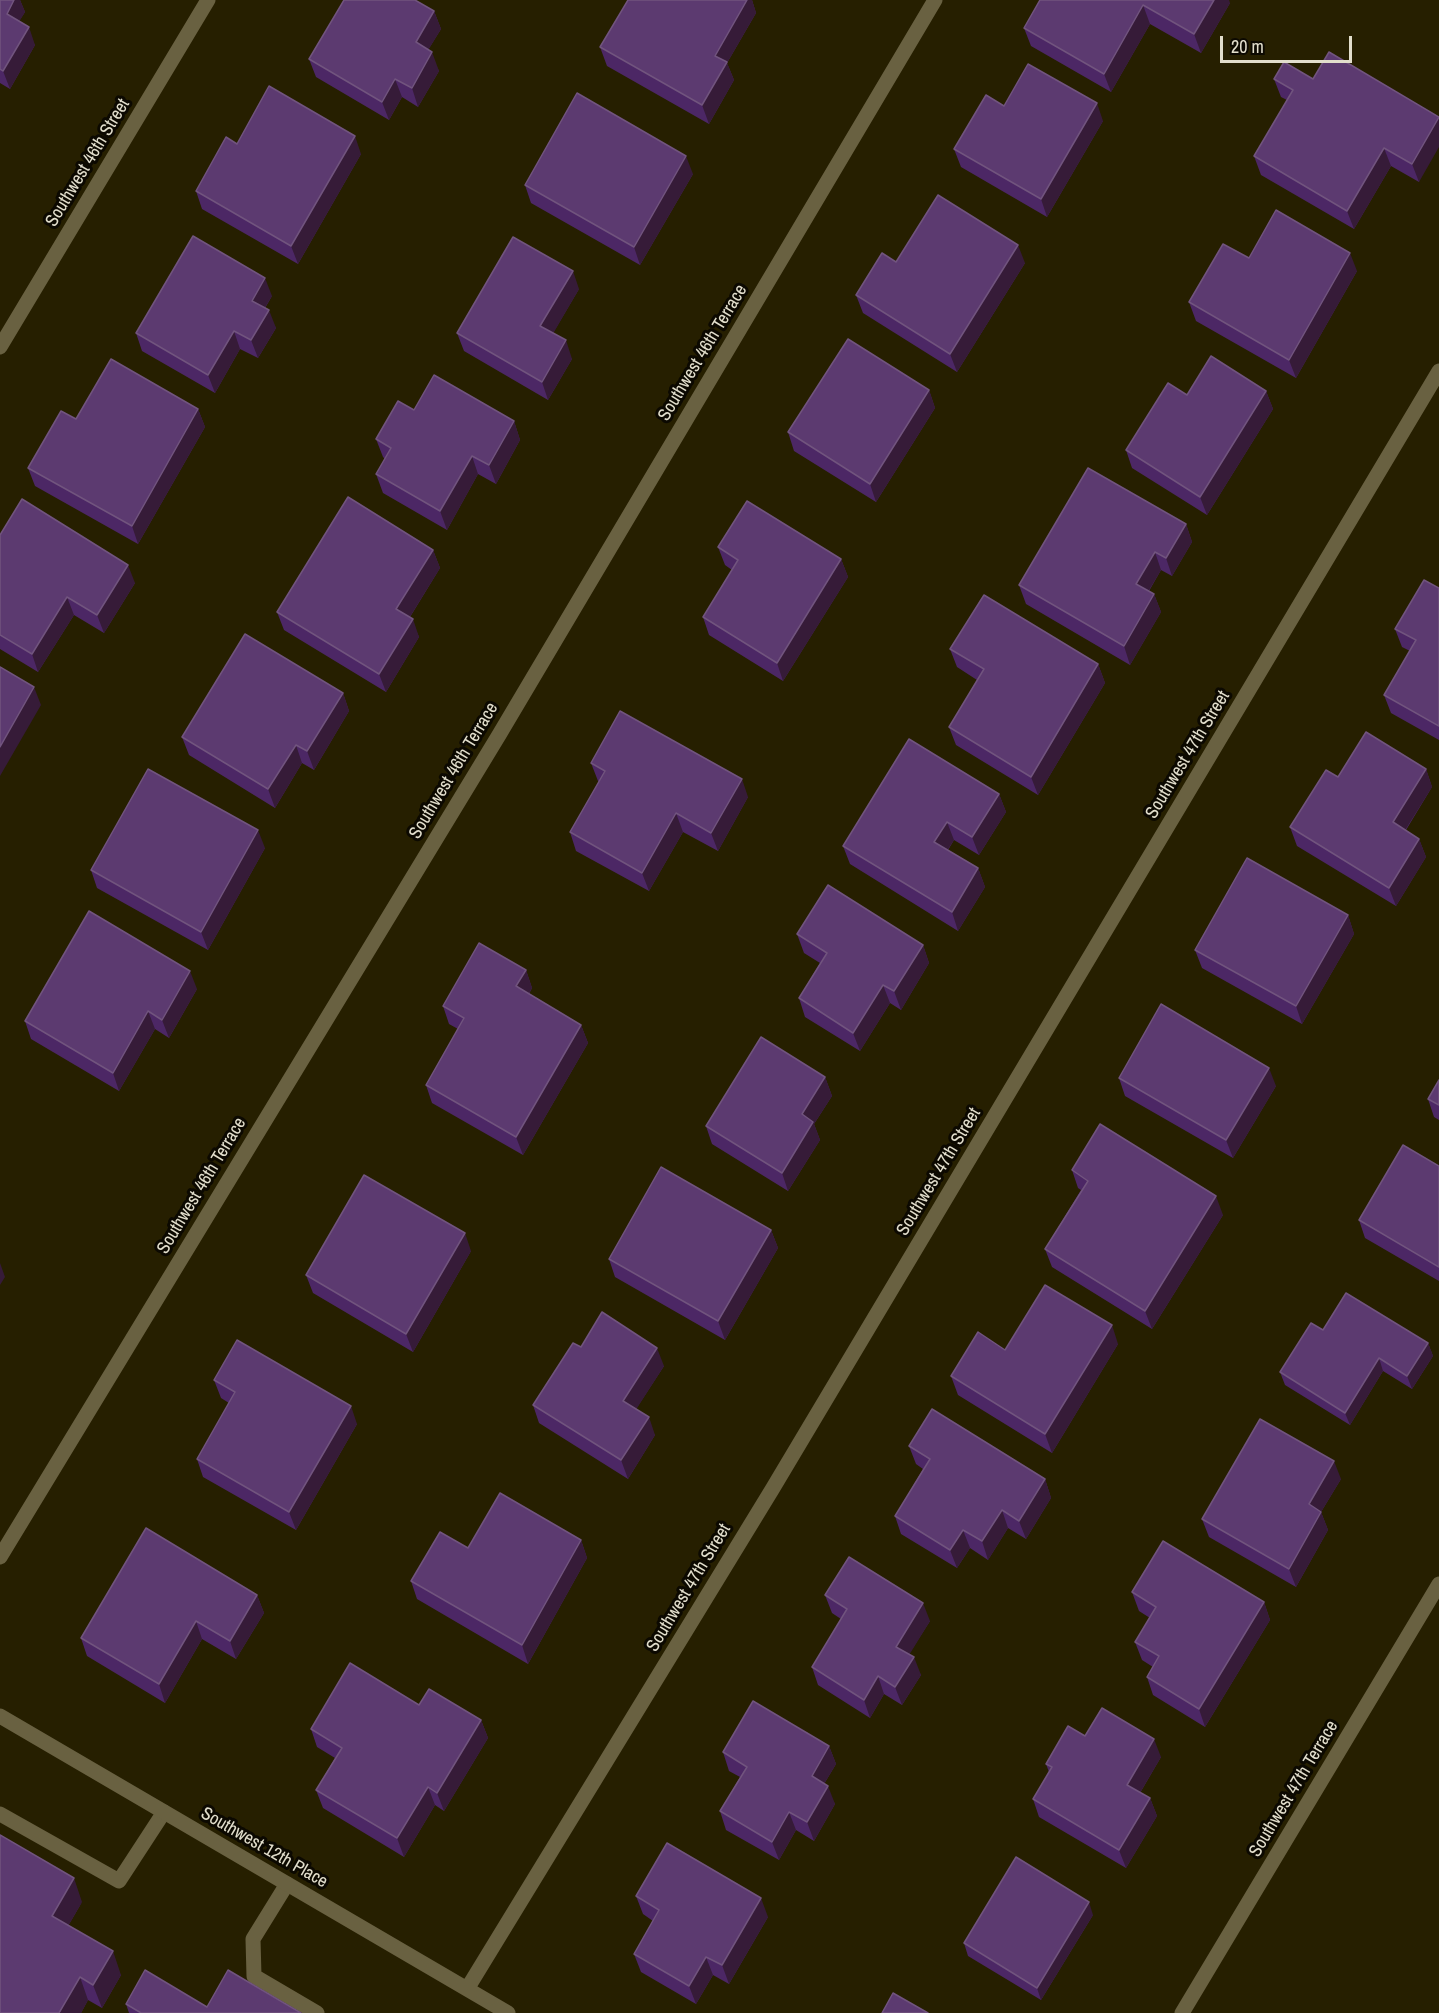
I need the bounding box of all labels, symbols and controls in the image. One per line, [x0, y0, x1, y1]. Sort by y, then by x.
scale bar [1223, 24, 1355, 62]
text: 20 m [1231, 34, 1264, 59]
street label: Southwest 46th Street [41, 95, 135, 231]
street label: Southwest 46th Terrace [654, 281, 752, 425]
street label: Southwest 47th Street [1141, 687, 1235, 823]
street label: Southwest 46th Terrace [405, 699, 503, 843]
street label: Southwest 47th Street [892, 1104, 986, 1240]
street label: Southwest 46th Terrace [153, 1114, 251, 1258]
street label: Southwest 47th Street [642, 1520, 736, 1656]
street label: Southwest 47th Terrace [1245, 1717, 1343, 1861]
street label: Southwest 12th Place [197, 1803, 331, 1893]

